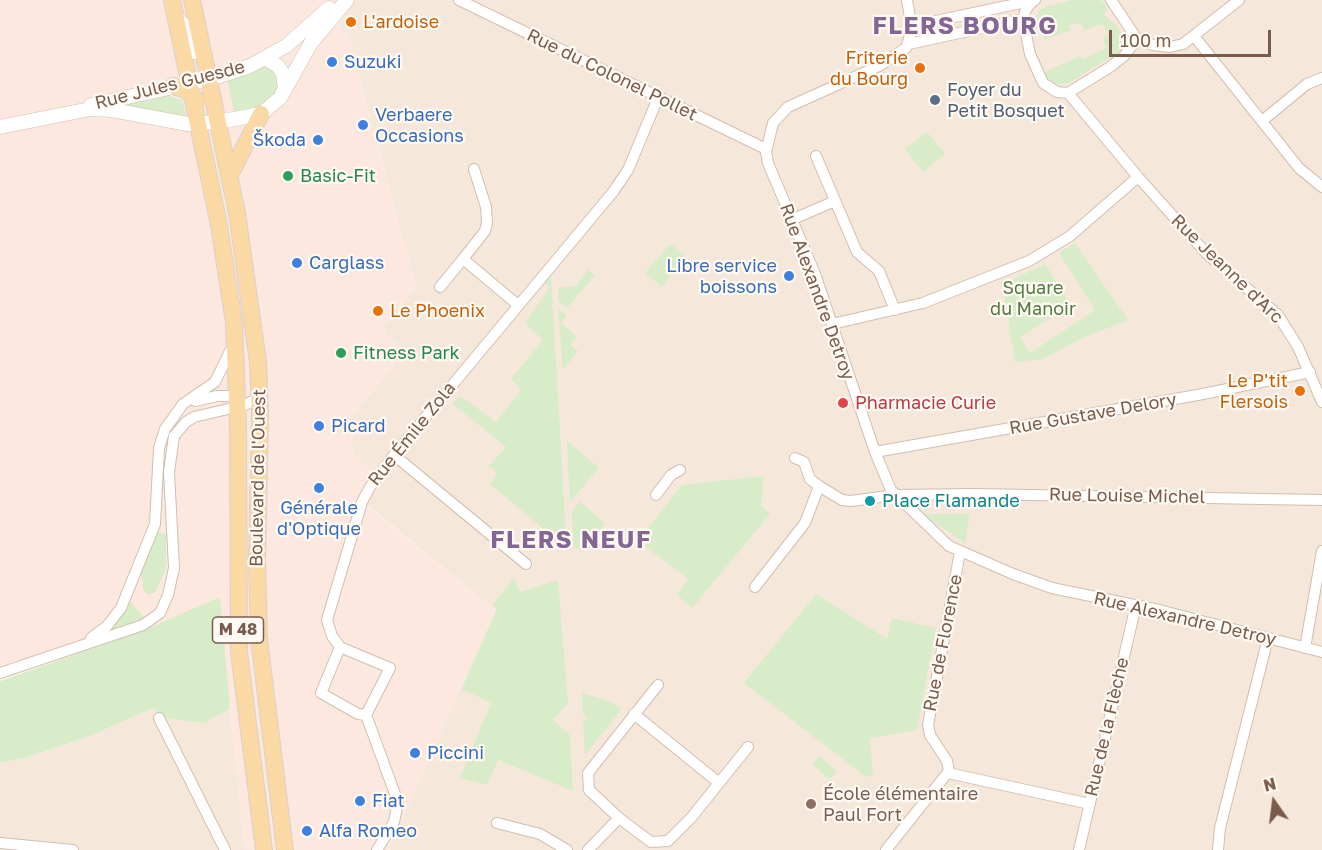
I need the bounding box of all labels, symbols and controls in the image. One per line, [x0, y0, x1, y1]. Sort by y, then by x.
place label: L'ardoise [363, 11, 439, 33]
district label: FLERS BOURG [873, 12, 1057, 40]
marker: L'ardoise [344, 15, 358, 29]
scale bar [1112, 18, 1274, 56]
street label: Rue du Colonel Pollet [523, 24, 701, 126]
text: 100 m [1120, 29, 1171, 51]
place label: Friterie du Bourg [830, 47, 908, 90]
place label: Suzuki [344, 51, 401, 73]
marker: Suzuki [325, 55, 339, 69]
street label: Rue Jules Guesde [93, 56, 247, 114]
marker: Friterie du Bourg [913, 61, 927, 75]
place label: Foyer du Petit Bosquet [947, 79, 1065, 122]
marker: Foyer du Petit Bosquet [928, 93, 942, 107]
place label: Verbaere Occasions [375, 104, 464, 146]
marker: Verbaere Occasions [356, 118, 370, 132]
place label: Škoda [253, 129, 306, 151]
marker: Škoda [311, 133, 325, 147]
place label: Basic-Fit [300, 165, 376, 187]
marker: Basic-Fit [281, 169, 295, 183]
street label: Rue Alexandre Detroy [775, 201, 859, 383]
street label: Rue Jeanne d'Arc [1166, 210, 1288, 328]
place label: Carglass [309, 252, 384, 274]
place label: Libre service boissons [666, 255, 777, 298]
marker: Carglass [290, 256, 304, 270]
marker: Libre service boissons [782, 269, 796, 283]
park label: Square du Manoir [990, 277, 1076, 320]
place label: Le Phoenix [390, 300, 485, 322]
marker: Le Phoenix [371, 304, 385, 318]
place label: Fitness Park [353, 342, 460, 364]
marker: Fitness Park [334, 346, 348, 360]
place label: Le P'tit Flersois [1220, 370, 1288, 412]
street label: Rue Émile Zola [364, 378, 460, 490]
marker: Le P'tit Flersois [1293, 384, 1307, 398]
street label: Boulevard de l'Ouest [246, 389, 270, 567]
street label: Rue Gustave Delory [1008, 389, 1178, 439]
place label: Pharmacie Curie [855, 392, 996, 414]
marker: Pharmacie Curie [836, 396, 850, 410]
place label: Picard [331, 415, 386, 437]
marker: Picard [312, 419, 326, 433]
marker: Générale d'Optique [312, 481, 326, 495]
street label: Rue Louise Michel [1049, 484, 1205, 508]
place label: Place Flamande [882, 490, 1020, 512]
marker: Place Flamande [863, 494, 877, 508]
place label: Générale d'Optique [277, 497, 361, 540]
district label: FLERS NEUF [490, 526, 652, 554]
street label: Rue de Florence [919, 573, 967, 713]
street label: Rue Alexandre Detroy [1092, 588, 1278, 650]
road number: M 48 [212, 617, 264, 643]
street label: Rue de la Flèche [1080, 655, 1134, 799]
place label: Piccini [427, 742, 484, 764]
marker: Piccini [408, 746, 422, 760]
north arrow [1244, 772, 1304, 832]
text: N [1261, 773, 1278, 796]
place label: École élémentaire Paul Fort [823, 783, 978, 826]
place label: Fiat [372, 790, 405, 812]
marker: Fiat [353, 794, 367, 808]
marker: École élémentaire Paul Fort [804, 797, 818, 811]
place label: Alfa Romeo [319, 820, 417, 842]
marker: Alfa Romeo [300, 824, 314, 838]

